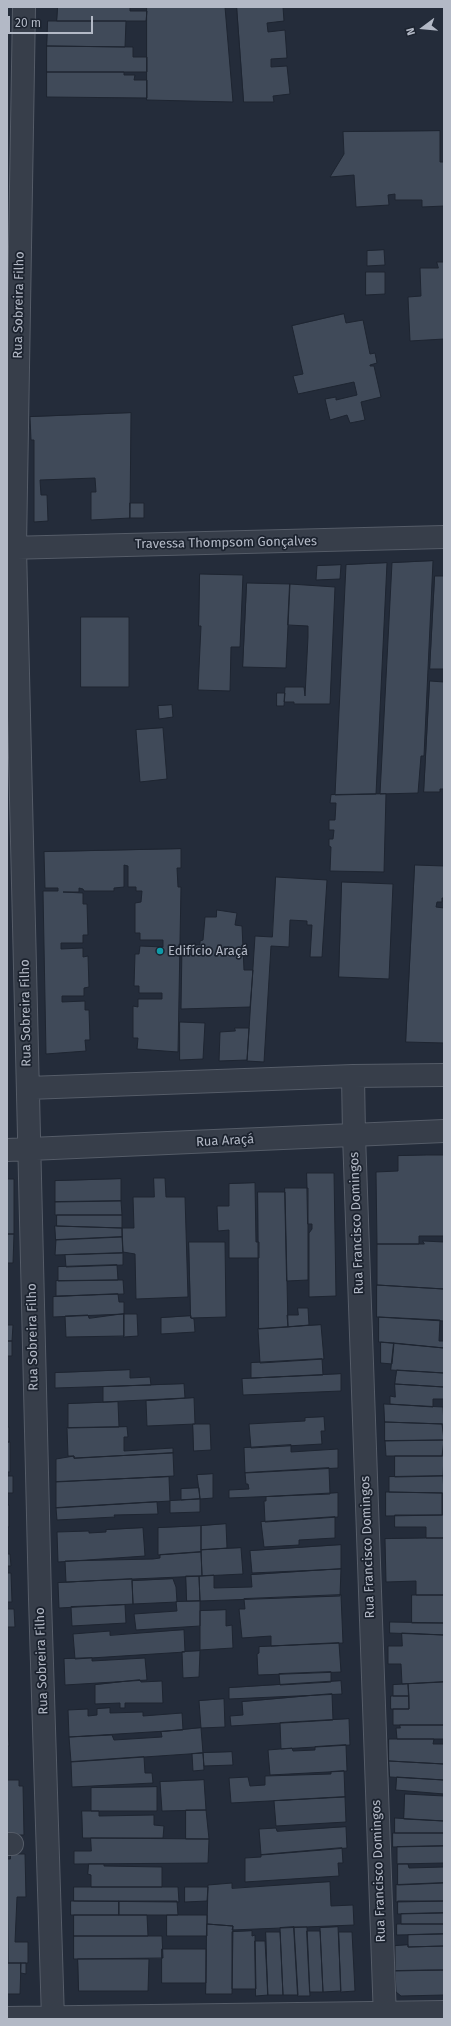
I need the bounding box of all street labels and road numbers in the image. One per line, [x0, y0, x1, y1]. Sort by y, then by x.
street label: Rua Sobreira Filho [10, 251, 28, 359]
street label: Travessa Thompsom Gonçalves [135, 534, 317, 552]
street label: Rua Sobreira Filho [17, 959, 35, 1067]
street label: Rua Araçá [196, 1132, 254, 1150]
street label: Rua Francisco Domingos [347, 1151, 367, 1295]
street label: Rua Sobreira Filho [24, 1283, 42, 1391]
street label: Rua Francisco Domingos [358, 1475, 378, 1619]
street label: Rua Sobreira Filho [32, 1607, 52, 1715]
street label: Rua Francisco Domingos [369, 1799, 389, 1943]

